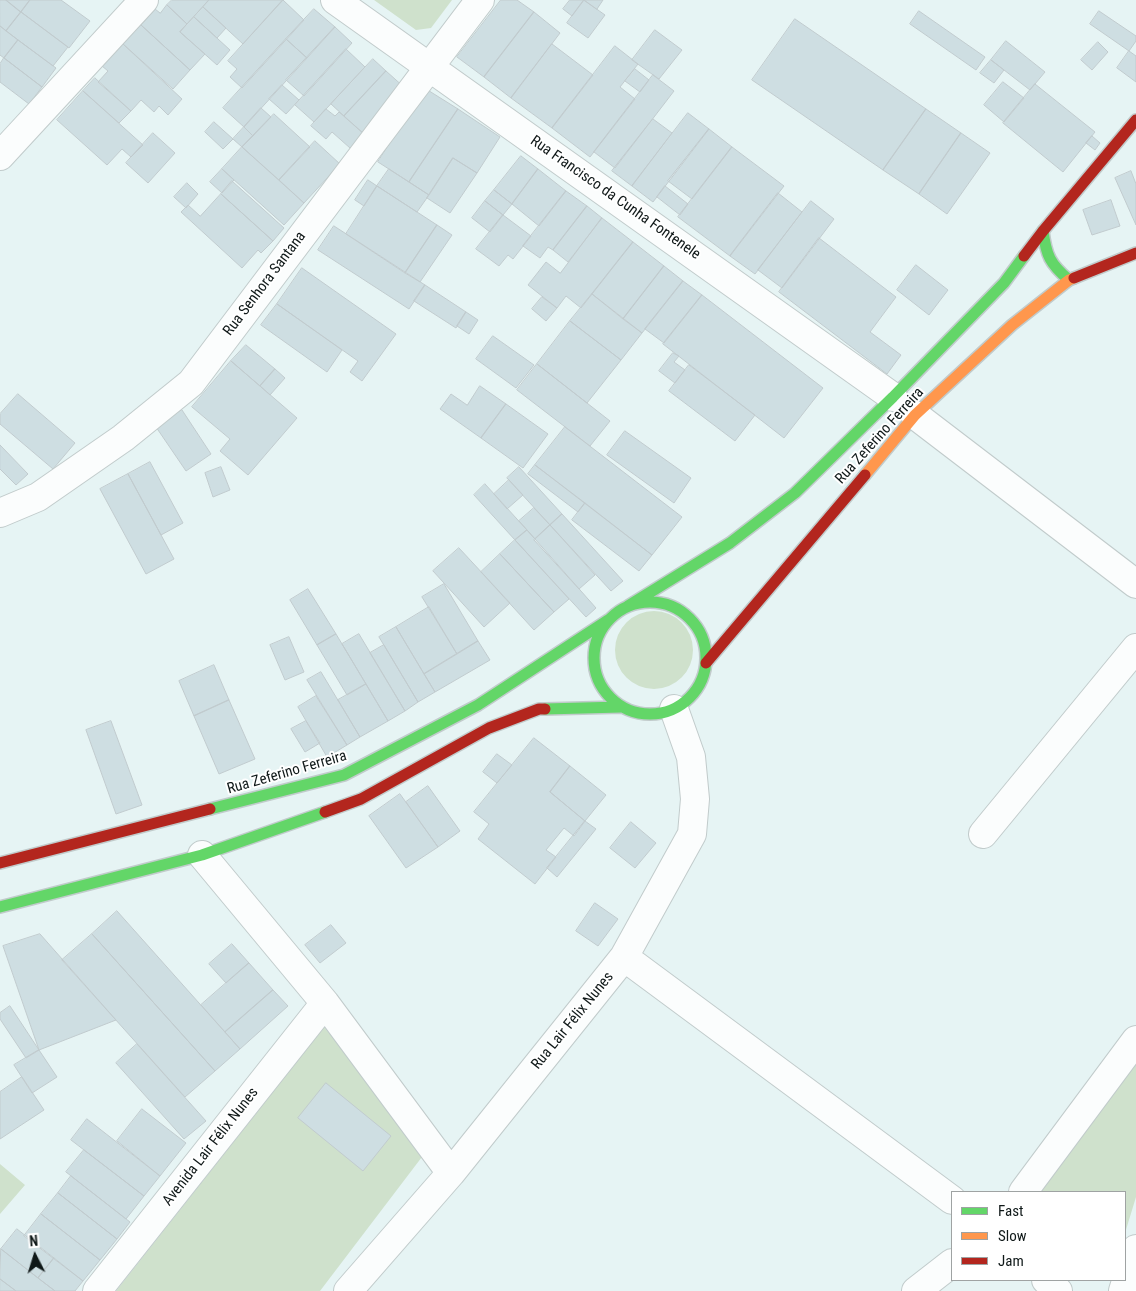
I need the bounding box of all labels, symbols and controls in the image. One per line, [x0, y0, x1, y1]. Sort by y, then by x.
street label: Rua Francisco da Cunha Fontenele [526, 132, 704, 264]
street label: Rua Senhora Santana [220, 228, 310, 340]
street label: Rua Zeferino Ferreira [832, 384, 928, 488]
street label: Rua Zeferino Ferreira [225, 747, 349, 799]
street label: Rua Lair Félix Nunes [528, 969, 618, 1073]
street label: Avenida Lair Félix Nunes [159, 1084, 263, 1210]
legend [951, 1191, 1126, 1281]
text: Fast [998, 1202, 1023, 1220]
text: Slow [998, 1227, 1027, 1245]
north arrow [10, 1231, 60, 1281]
text: N [29, 1233, 39, 1249]
text: Jam [998, 1252, 1024, 1270]

